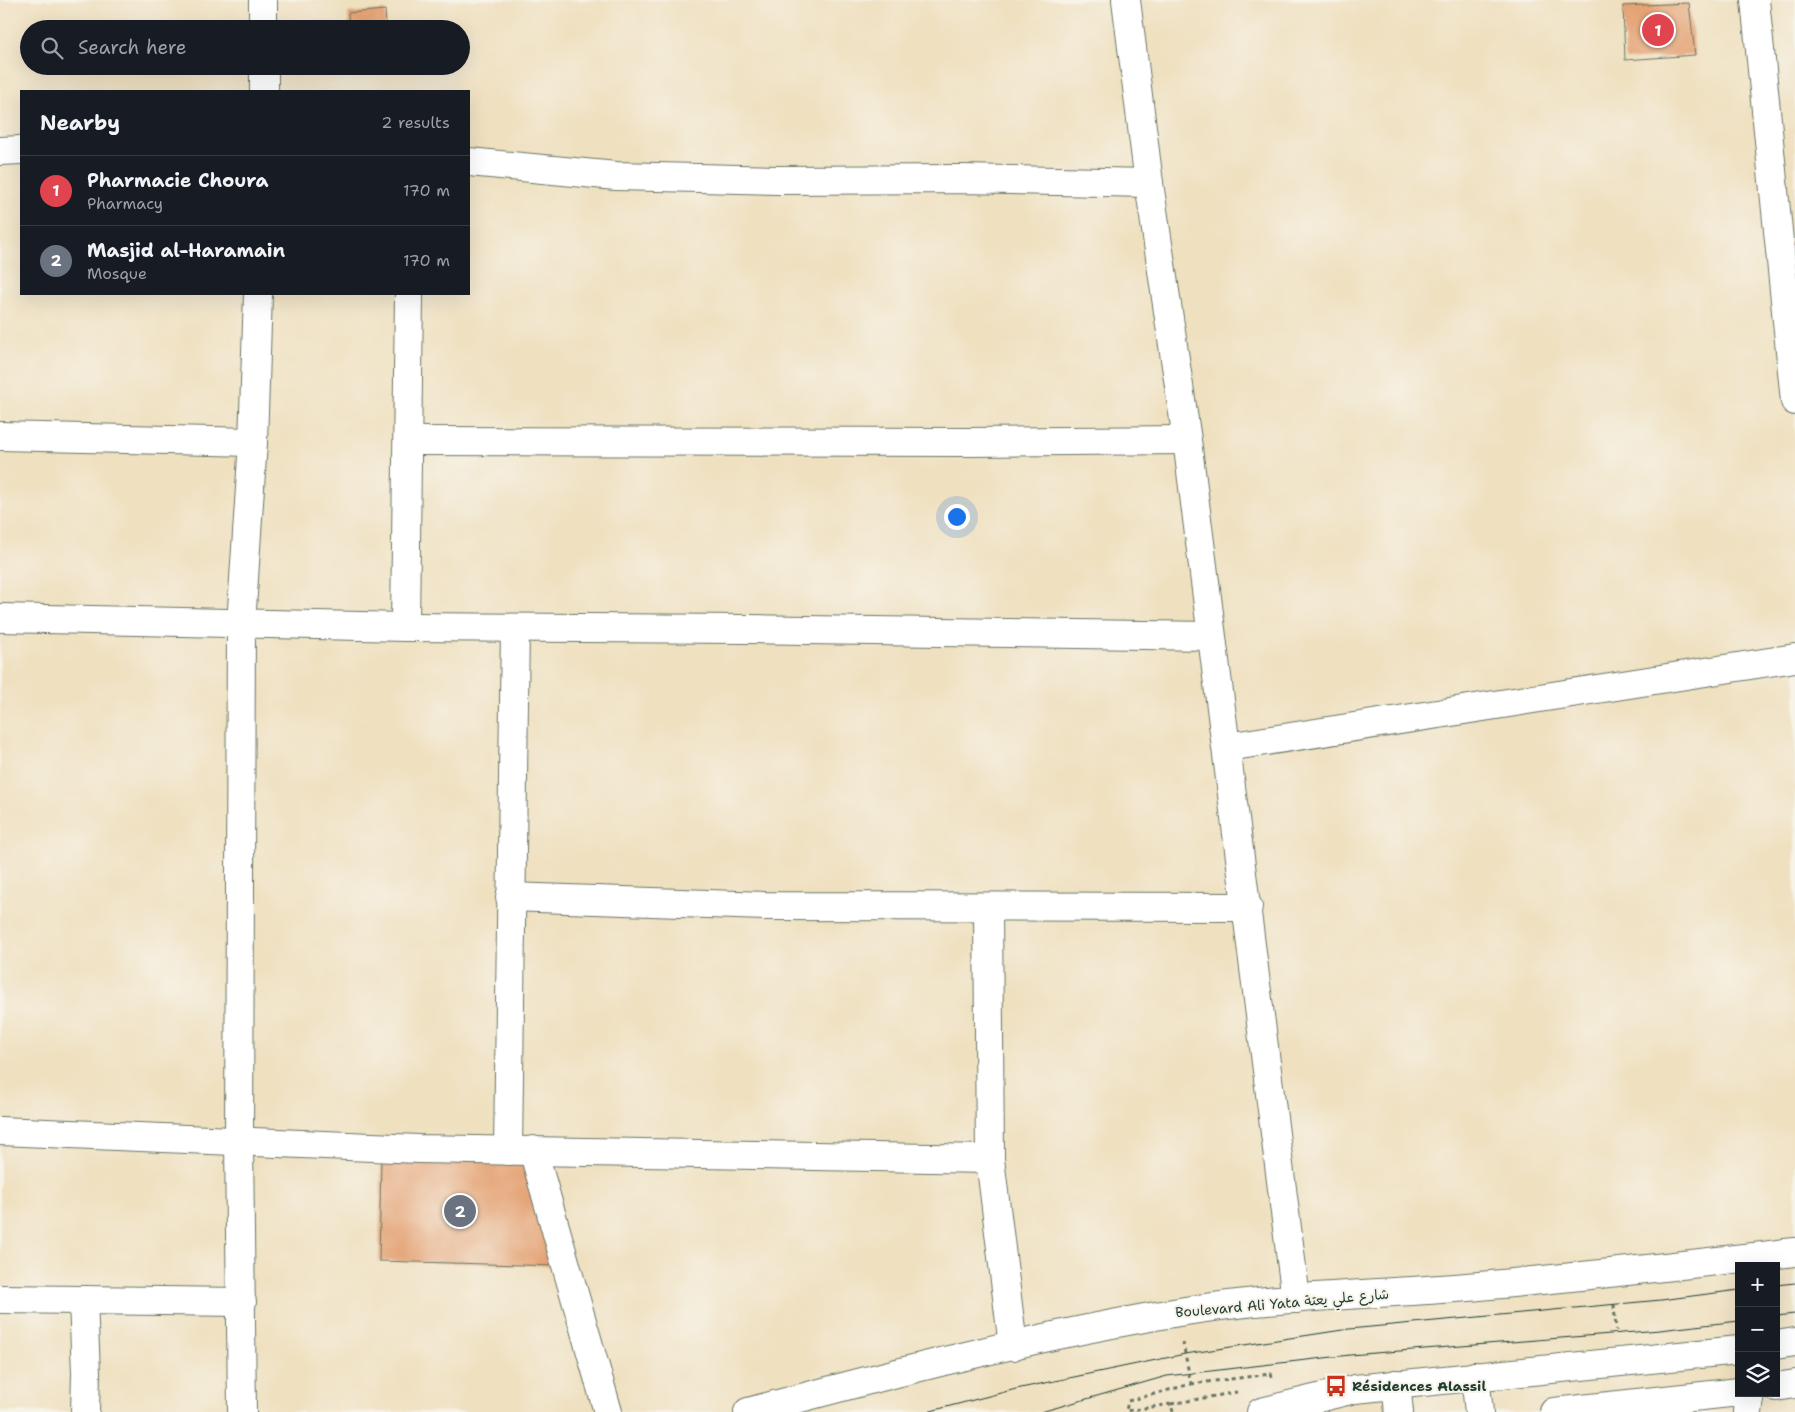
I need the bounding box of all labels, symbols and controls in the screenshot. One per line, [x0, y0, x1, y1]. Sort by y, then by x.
pin: 1 [1642, 11, 1674, 49]
search box [20, 20, 470, 75]
icon: search [38, 34, 66, 62]
text: Search here [78, 35, 187, 60]
text: Nearby [40, 109, 120, 137]
text: 2 results [381, 112, 450, 133]
text: Pharmacie Choura [87, 168, 268, 193]
text: 1 [52, 180, 60, 201]
text: 170 m [403, 180, 450, 201]
text: Pharmacy [87, 193, 163, 214]
text: Masjid al-Haramain [87, 238, 285, 263]
text: 2 [50, 250, 62, 271]
text: 170 m [403, 250, 450, 271]
text: Mosque [87, 263, 147, 284]
your location [944, 504, 970, 530]
pin: 2 [444, 1192, 476, 1230]
map controls [1735, 1262, 1780, 1397]
button: + [1735, 1262, 1780, 1307]
street label: Boulevard Ali Yata شارع علي يعتة [1174, 1285, 1390, 1325]
button: − [1735, 1307, 1780, 1352]
button: layers [1735, 1352, 1780, 1397]
bus stop icon: Résidences Alassil [1323, 1373, 1349, 1399]
place label: Résidences Alassil [1352, 1377, 1486, 1395]

